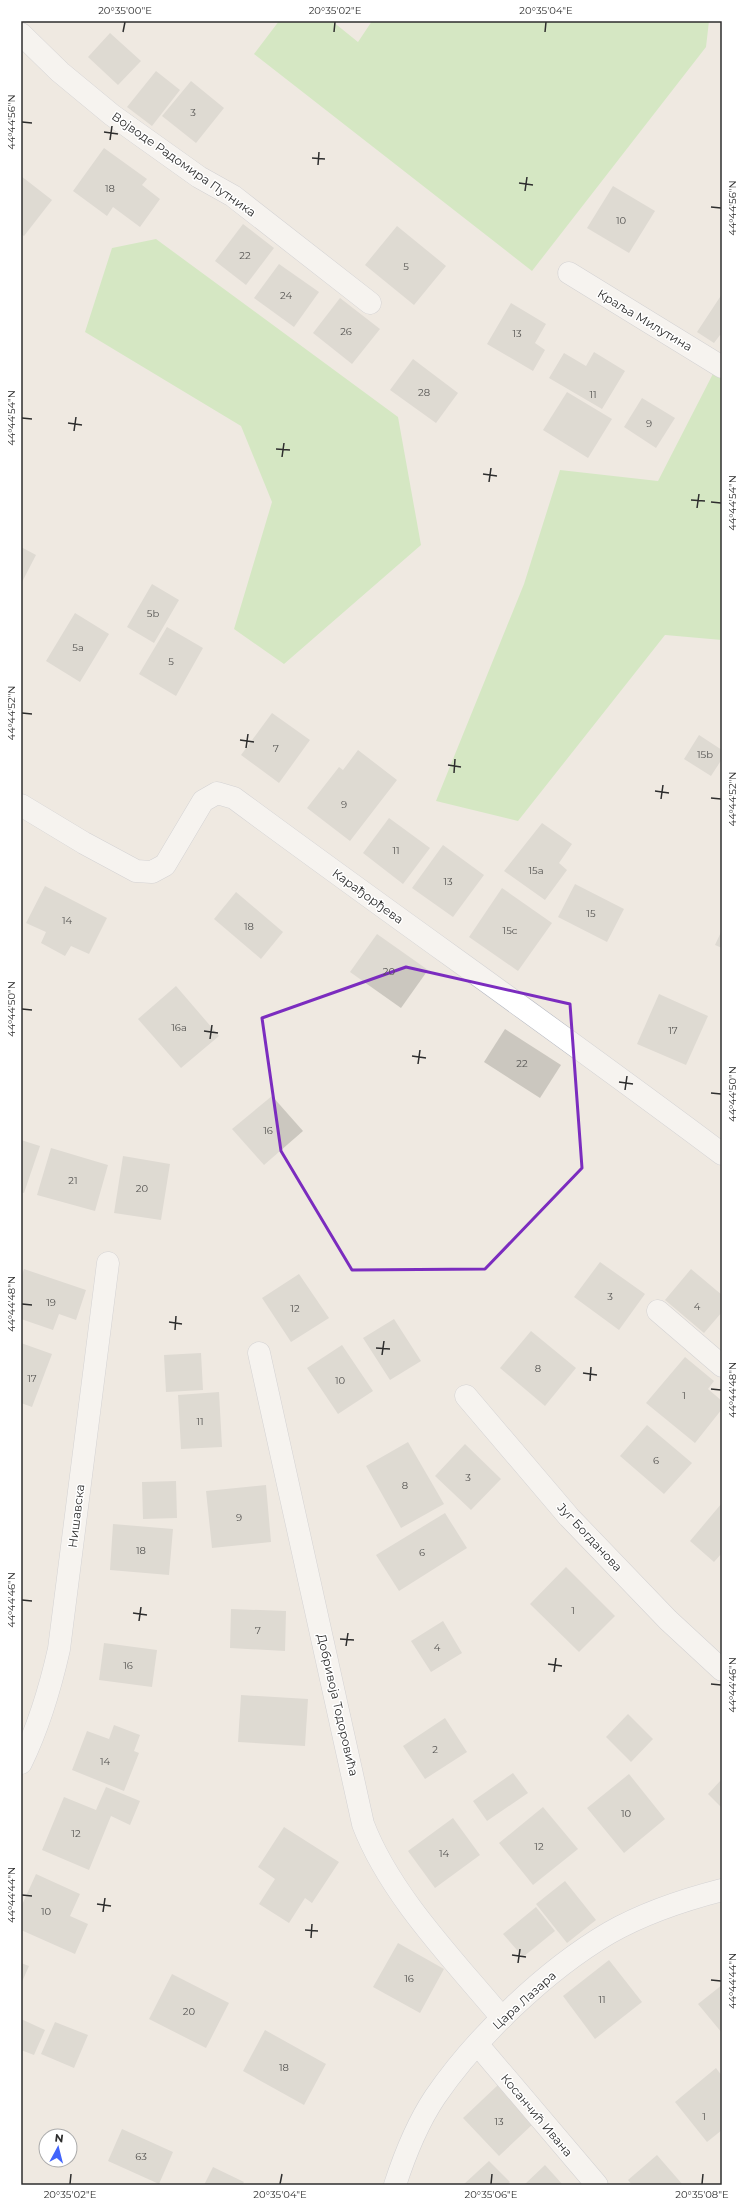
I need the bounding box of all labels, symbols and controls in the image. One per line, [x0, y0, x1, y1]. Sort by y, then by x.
text: 20°35'00"E [98, 4, 152, 17]
text: 20°35'02"E [309, 4, 362, 17]
text: 20°35'04"E [519, 4, 573, 17]
text: 44°44'56"N [5, 94, 18, 150]
house number: 3 [190, 106, 196, 119]
street label: Војводе Радомира Путника [109, 108, 259, 220]
text: 44°44'56"N [726, 180, 739, 236]
house number: 18 [105, 182, 115, 195]
house number: 10 [616, 214, 626, 227]
house number: 22 [239, 249, 251, 262]
house number: 5 [403, 260, 409, 273]
street label: Краља Милутина [595, 286, 695, 354]
house number: 24 [280, 289, 292, 302]
house number: 26 [340, 325, 352, 338]
house number: 13 [512, 327, 522, 340]
house number: 28 [418, 386, 430, 399]
house number: 11 [589, 388, 597, 401]
text: 44°44'54"N [5, 390, 18, 446]
house number: 9 [646, 417, 652, 430]
text: 44°44'54"N [726, 475, 739, 531]
house number: 5b [147, 607, 159, 620]
house number: 5a [72, 641, 84, 654]
house number: 5 [168, 655, 174, 668]
text: 44°44'52"N [5, 686, 18, 740]
house number: 7 [273, 742, 279, 755]
house number: 15b [697, 748, 713, 761]
text: 44°44'52"N [726, 772, 739, 826]
house number: 9 [341, 798, 347, 811]
house number: 11 [392, 844, 400, 857]
house number: 15a [528, 864, 544, 877]
street label: Карађорђева [330, 865, 406, 927]
house number: 13 [443, 875, 453, 888]
house number: 15 [586, 907, 596, 920]
house number: 14 [62, 914, 72, 927]
house number: 18 [244, 920, 254, 933]
house number: 15c [503, 924, 518, 937]
house number: 20 [383, 965, 396, 978]
text: 44°44'50"N [5, 981, 18, 1037]
house number: 16a [171, 1021, 187, 1034]
house number: 17 [668, 1024, 678, 1037]
house number: 22 [516, 1057, 528, 1070]
text: 44°44'50"N [726, 1066, 739, 1122]
house number: 16 [263, 1124, 273, 1137]
house number: 21 [68, 1174, 78, 1187]
house number: 20 [136, 1182, 149, 1195]
text: 44°44'48"N [5, 1276, 18, 1332]
house number: 3 [607, 1290, 613, 1303]
house number: 19 [46, 1296, 56, 1309]
house number: 4 [694, 1300, 701, 1313]
house number: 12 [290, 1302, 300, 1315]
house number: 8 [535, 1362, 541, 1375]
text: 44°44'48"N [726, 1362, 739, 1418]
house number: 17 [27, 1372, 37, 1385]
house number: 10 [335, 1374, 345, 1387]
house number: 1 [682, 1389, 686, 1402]
house number: 11 [196, 1415, 204, 1428]
house number: 6 [653, 1454, 659, 1467]
house number: 3 [465, 1471, 471, 1484]
house number: 8 [402, 1479, 408, 1492]
street label: Нишавска [65, 1483, 87, 1549]
street label: Југ Богданова [554, 1500, 626, 1574]
house number: 9 [236, 1511, 242, 1524]
house number: 18 [136, 1544, 146, 1557]
house number: 6 [419, 1546, 425, 1559]
text: 44°44'46"N [5, 1572, 18, 1628]
house number: 1 [571, 1604, 575, 1617]
house number: 7 [255, 1624, 261, 1637]
street label: Добривоја Тодоровића [314, 1632, 362, 1778]
house number: 4 [434, 1641, 441, 1654]
text: 44°44'46"N [726, 1657, 739, 1713]
house number: 16 [123, 1659, 133, 1672]
house number: 2 [432, 1743, 438, 1756]
house number: 14 [100, 1755, 110, 1768]
house number: 10 [621, 1807, 631, 1820]
house number: 12 [71, 1827, 81, 1840]
house number: 12 [534, 1840, 544, 1853]
house number: 14 [439, 1847, 449, 1860]
text: 44°44'44"N [5, 1867, 18, 1923]
house number: 10 [41, 1905, 51, 1918]
text: 44°44'44"N [726, 1953, 739, 2009]
street label: Цара Лазара [489, 1968, 559, 2032]
house number: 16 [404, 1972, 414, 1985]
house number: 11 [598, 1993, 606, 2006]
house number: 20 [183, 2005, 196, 2018]
house number: 18 [279, 2061, 289, 2074]
street label: Косанчић Ивана [498, 2071, 576, 2159]
house number: 1 [702, 2110, 706, 2123]
house number: 13 [494, 2115, 504, 2128]
north arrow [38, 2128, 78, 2168]
text: N [54, 2131, 64, 2146]
house number: 63 [135, 2150, 147, 2163]
text: 20°35'02"E [44, 2188, 97, 2201]
text: 20°35'04"E [253, 2188, 307, 2201]
text: 20°35'06"E [464, 2188, 518, 2201]
text: 20°35'08"E [675, 2188, 729, 2201]

